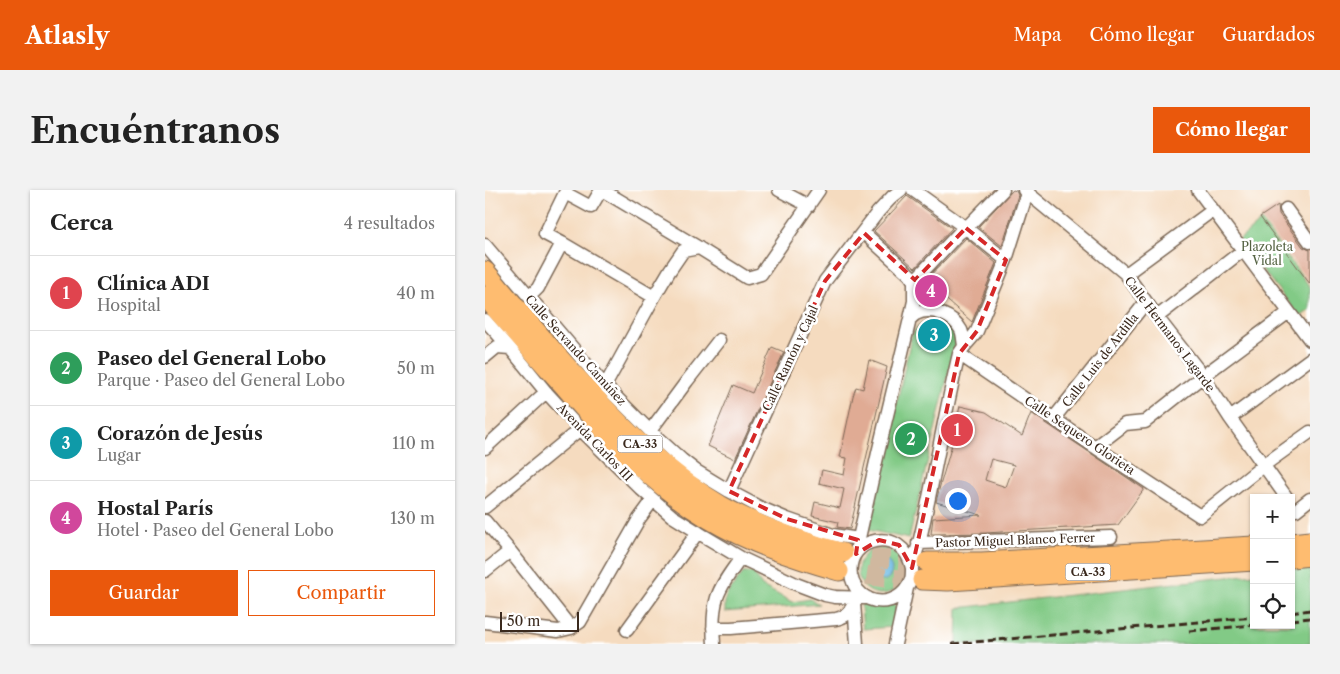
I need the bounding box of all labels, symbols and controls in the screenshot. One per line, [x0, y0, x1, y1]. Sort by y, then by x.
text: Atlasly [25, 21, 109, 50]
text: Mapa [1013, 24, 1062, 46]
text: Cómo llegar [1090, 24, 1194, 46]
text: Guardados [1222, 24, 1315, 46]
button: Cómo llegar [1153, 107, 1310, 153]
text: Encuéntranos [30, 109, 280, 152]
text: Cerca [50, 210, 113, 235]
text: 4 resultados [344, 213, 435, 233]
park label: Plazoleta Vidal [1241, 239, 1294, 268]
text: Clínica ADI [97, 272, 210, 295]
pin: 4 [915, 272, 947, 310]
street label: Calle Hermanos Lagarde [1122, 273, 1219, 395]
text: 1 [62, 283, 70, 303]
text: 40 m [396, 283, 435, 303]
street label: Calle Servando Camúñez [522, 292, 630, 408]
text: Hospital [97, 295, 161, 315]
street label: Calle Ramón y Cajal [759, 302, 821, 413]
street label: Calle Luis de Ardilla [1059, 310, 1142, 410]
pin: 3 [918, 316, 950, 354]
text: Paseo del General Lobo [97, 347, 326, 370]
text: 2 [61, 358, 71, 378]
text: 50 m [397, 358, 435, 378]
text: Parque · Paseo del General Lobo [97, 370, 345, 390]
street label: Calle Sequero Glorieta [1022, 392, 1139, 478]
street label: Avenida Carlos III [553, 399, 636, 484]
pin: 1 [941, 411, 973, 449]
pin: 2 [895, 420, 927, 458]
text: Corazón de Jesús [97, 422, 263, 445]
text: 3 [61, 433, 71, 453]
text: 110 m [392, 433, 435, 453]
road number: CA-33 [617, 435, 663, 452]
text: Lugar [97, 445, 141, 465]
your location [945, 488, 971, 514]
map controls [1250, 494, 1295, 629]
button: + [1250, 494, 1295, 539]
text: Hostal París [97, 497, 213, 520]
text: 4 [61, 508, 71, 528]
text: 130 m [390, 508, 435, 528]
text: Hotel · Paseo del General Lobo [97, 520, 334, 540]
street label: Pastor Miguel Blanco Ferrer [935, 530, 1095, 550]
button: − [1250, 539, 1295, 584]
road number: CA-33 [1065, 564, 1111, 581]
button: Guardar [50, 570, 238, 616]
button: Compartir [248, 570, 435, 616]
button: locate [1250, 584, 1295, 629]
scale bar [500, 609, 579, 632]
text: 50 m [507, 612, 540, 630]

